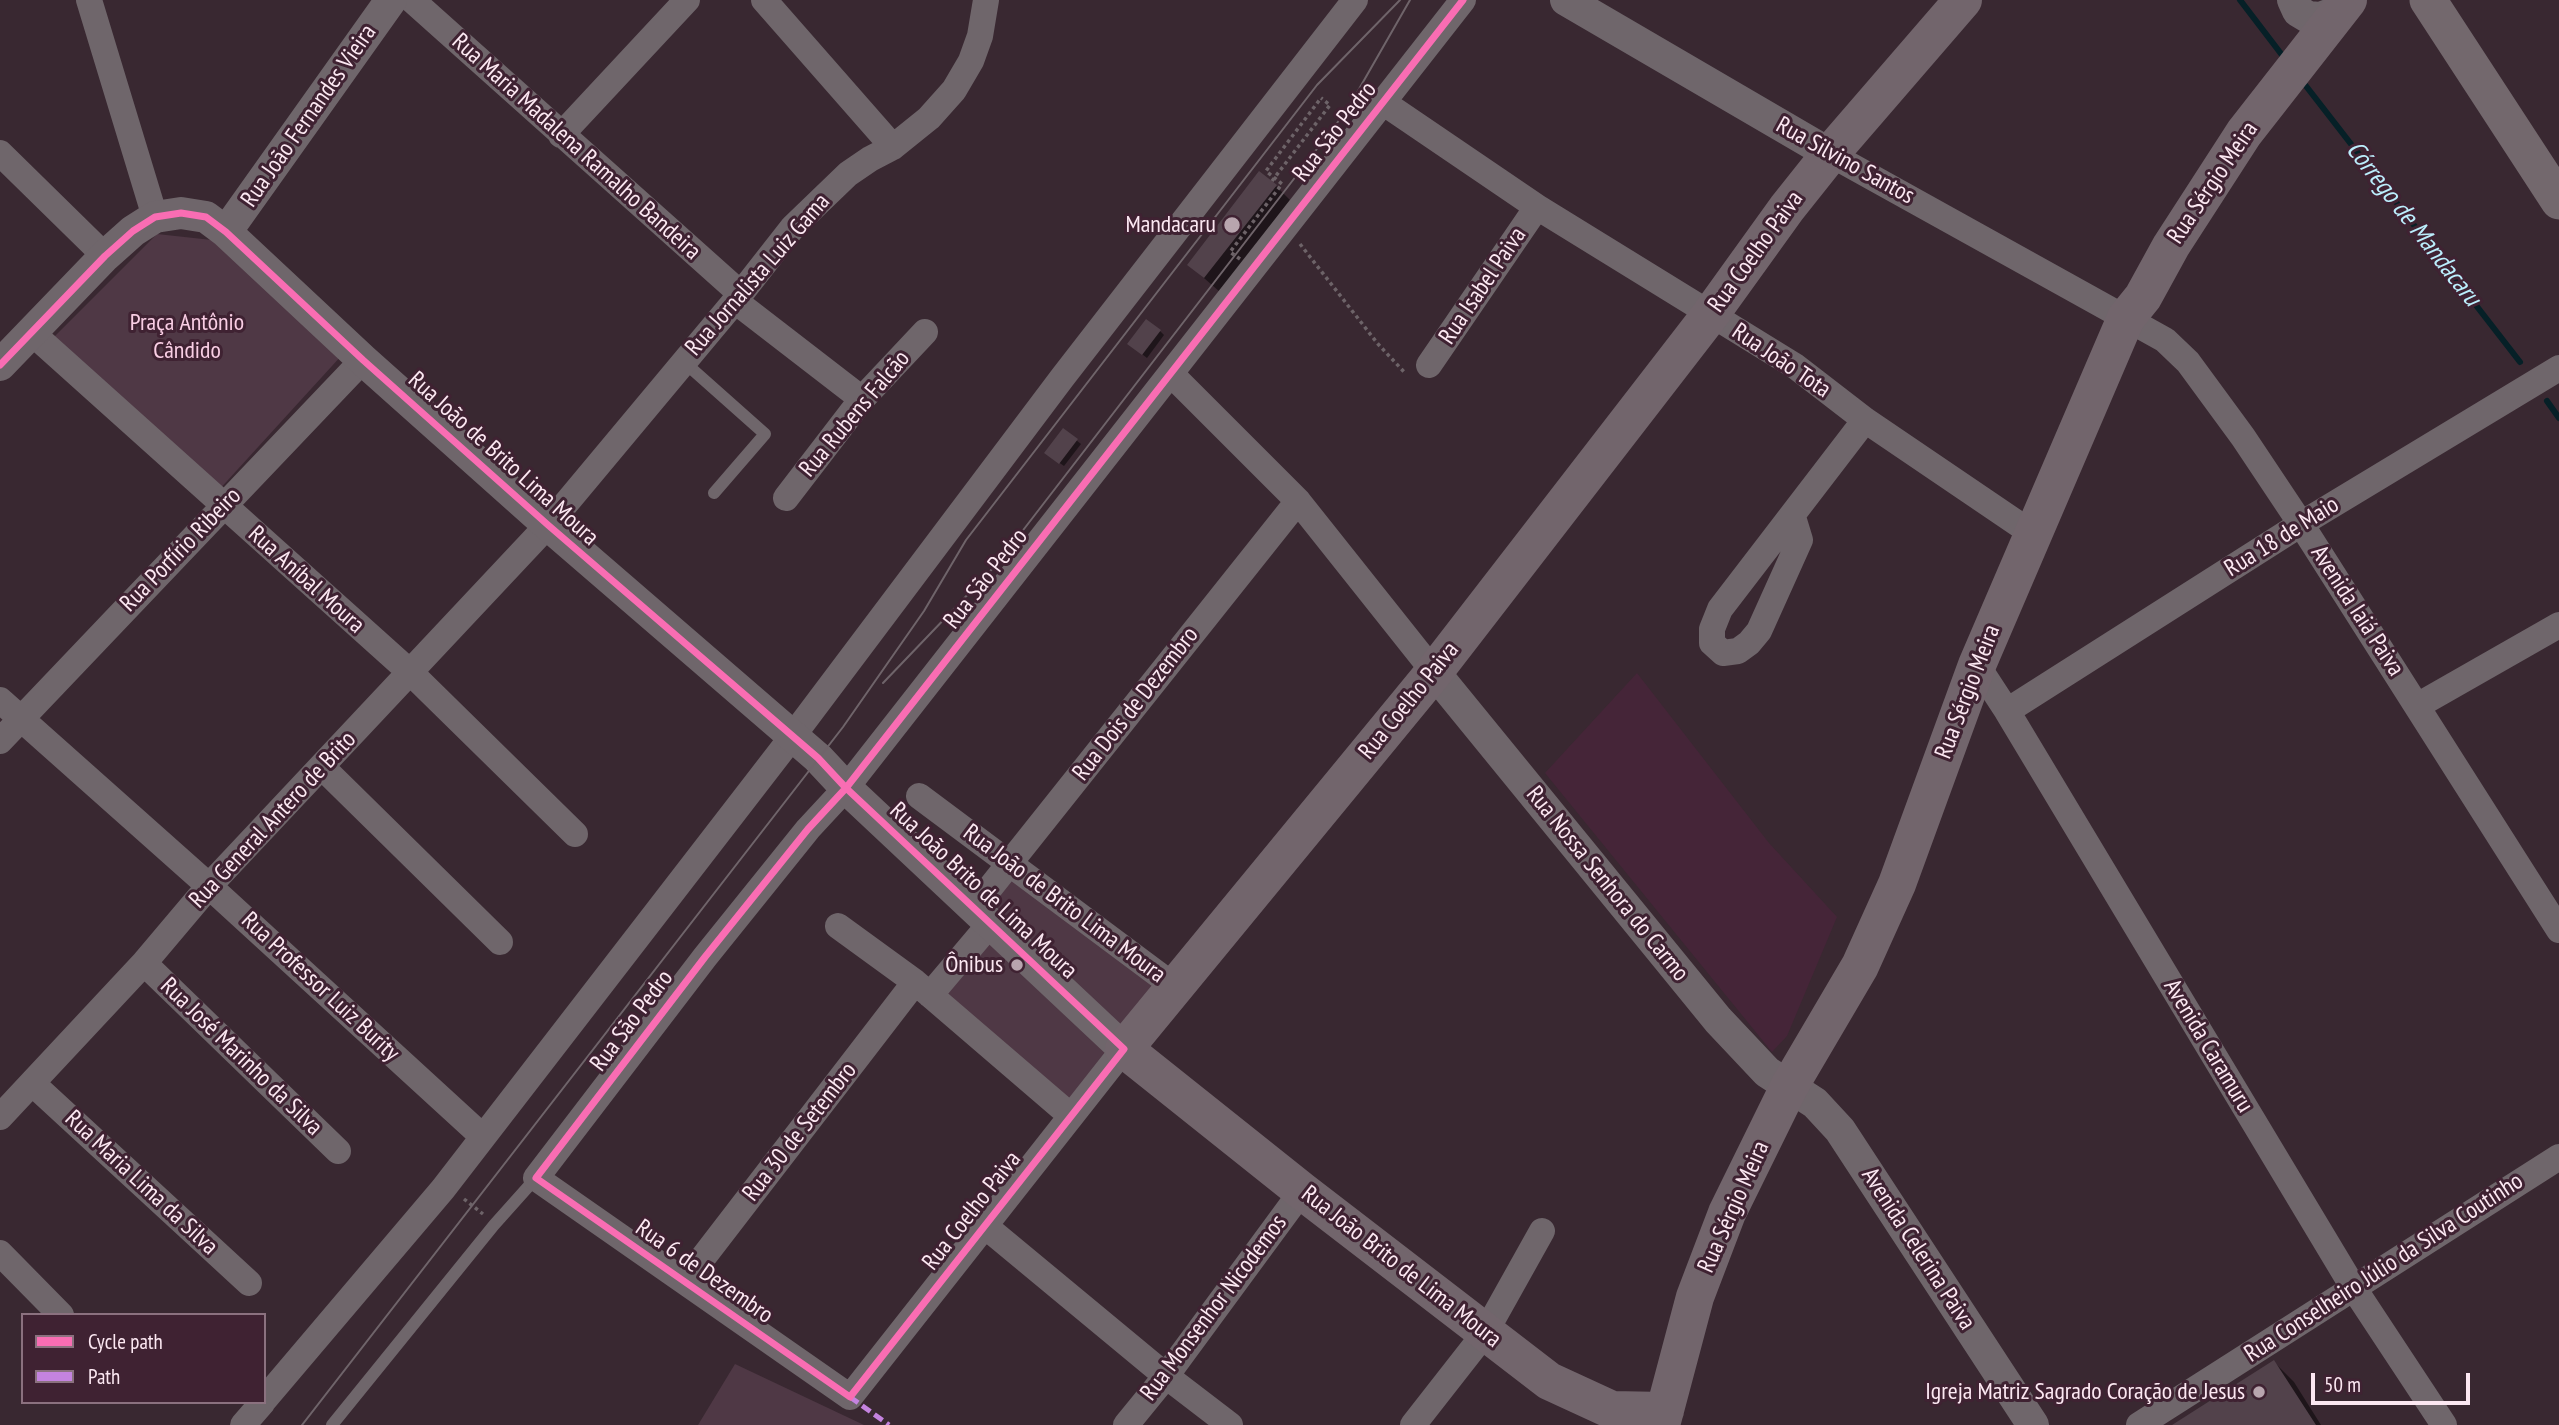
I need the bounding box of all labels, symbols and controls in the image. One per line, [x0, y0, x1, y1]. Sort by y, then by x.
street label: Rua João Fernandes Vieira [235, 19, 383, 213]
street label: Rua Maria Madalena Ramalho Bandeira [446, 28, 706, 266]
street label: Rua São Pedro [1287, 76, 1383, 188]
street label: Rua Silvino Santos [1771, 111, 1919, 211]
street label: Rua Sérgio Meira [2162, 117, 2264, 249]
water label: Córrego de Mandacaru [2339, 135, 2487, 313]
street label: Rua Coelho Paiva [1702, 186, 1810, 318]
street label: Rua Jornalista Luiz Gama [680, 188, 836, 362]
place label: Mandacaru [1125, 211, 1216, 239]
marker: Mandacaru [1222, 215, 1242, 235]
street label: Rua Isabel Paiva [1433, 222, 1533, 350]
park label: Praça Antônio Cândido [130, 309, 244, 365]
street label: Rua João Tota [1726, 318, 1836, 404]
street label: Rua Rubens Falcão [794, 345, 916, 483]
street label: Rua João de Brito Lima Moura [402, 366, 604, 552]
street label: Rua Porfírio Ribeiro [115, 482, 247, 618]
street label: Rua 18 de Maio [2220, 491, 2344, 583]
street label: Rua Aníbal Moura [242, 520, 370, 640]
street label: Rua São Pedro [938, 523, 1034, 635]
street label: Avenida Iaiá Paiva [2304, 540, 2410, 682]
street label: Rua Dois de Dezembro [1067, 621, 1205, 787]
street label: Rua Sérgio Meira [1929, 621, 2007, 763]
street label: Rua Coelho Paiva [1353, 636, 1465, 766]
street label: Rua General Antero de Brito [184, 726, 362, 914]
street label: Rua Nossa Senhora do Carmo [1520, 781, 1694, 987]
street label: Rua João Brito de Lima Moura [883, 797, 1083, 985]
street label: Rua João de Brito Lima Moura [957, 819, 1171, 989]
street label: Rua Professor Luiz Burity [235, 906, 405, 1068]
place label: Ônibus [945, 951, 1003, 979]
marker: Ônibus [1009, 957, 1025, 973]
street label: Rua São Pedro [585, 965, 679, 1077]
street label: Rua José Marinho da Silva [154, 972, 328, 1142]
street label: Avenida Caramuru [2157, 974, 2259, 1118]
street label: Rua 30 de Setembro [737, 1057, 863, 1207]
street label: Rua Maria Lima da Silva [59, 1105, 223, 1261]
street label: Rua Sérgio Meira [1692, 1137, 1776, 1277]
street label: Rua Coelho Paiva [917, 1146, 1027, 1276]
street label: Avenida Celerina Paiva [1855, 1163, 1981, 1335]
street label: Rua Conselheiro Júlio da Silva Coutinho [2239, 1167, 2529, 1369]
street label: Rua João Brito de Lima Moura [1295, 1180, 1507, 1354]
street label: Rua Monsenhor Nicodemos [1135, 1209, 1293, 1407]
street label: Rua 6 de Dezembro [630, 1214, 778, 1330]
legend [21, 1313, 266, 1404]
text: Cycle path [88, 1328, 163, 1355]
scale bar [2314, 1358, 2473, 1402]
text: Path [88, 1363, 120, 1390]
text: 50 m [2324, 1371, 2361, 1398]
place label: Igreja Matriz Sagrado Coração de Jesus [1925, 1378, 2245, 1406]
marker: Igreja Matriz Sagrado Coração de Jesus [2251, 1384, 2267, 1400]

